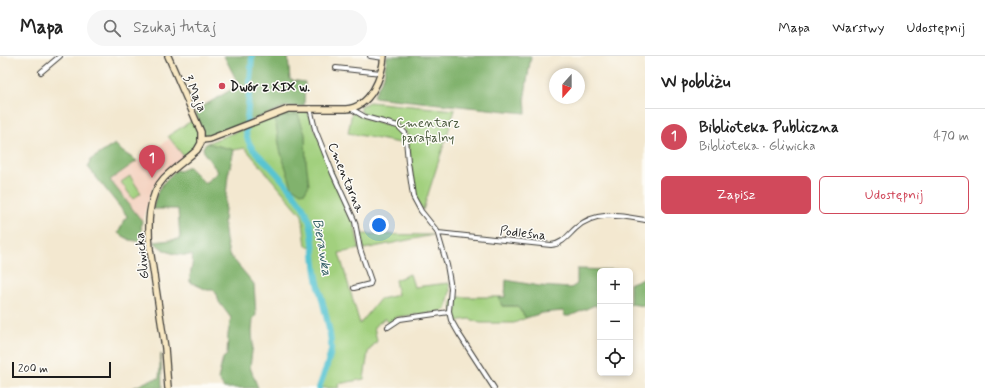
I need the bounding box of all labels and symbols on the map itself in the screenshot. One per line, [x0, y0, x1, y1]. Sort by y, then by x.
north arrow [549, 68, 585, 104]
street label: 3 Maja [179, 72, 210, 115]
place label: Dwór z XIX w. [230, 79, 310, 96]
marker: Dwór z XIX w. [217, 81, 227, 91]
park label: Cmentarz parafialny [396, 115, 460, 147]
street label: Cmentarna [323, 140, 368, 215]
pin: 1 [139, 145, 165, 178]
your location [369, 215, 389, 235]
water label: Bierawka [308, 217, 336, 277]
street label: Podleśna [499, 223, 547, 244]
street label: Gliwicka [132, 232, 153, 280]
scale bar [12, 360, 111, 379]

